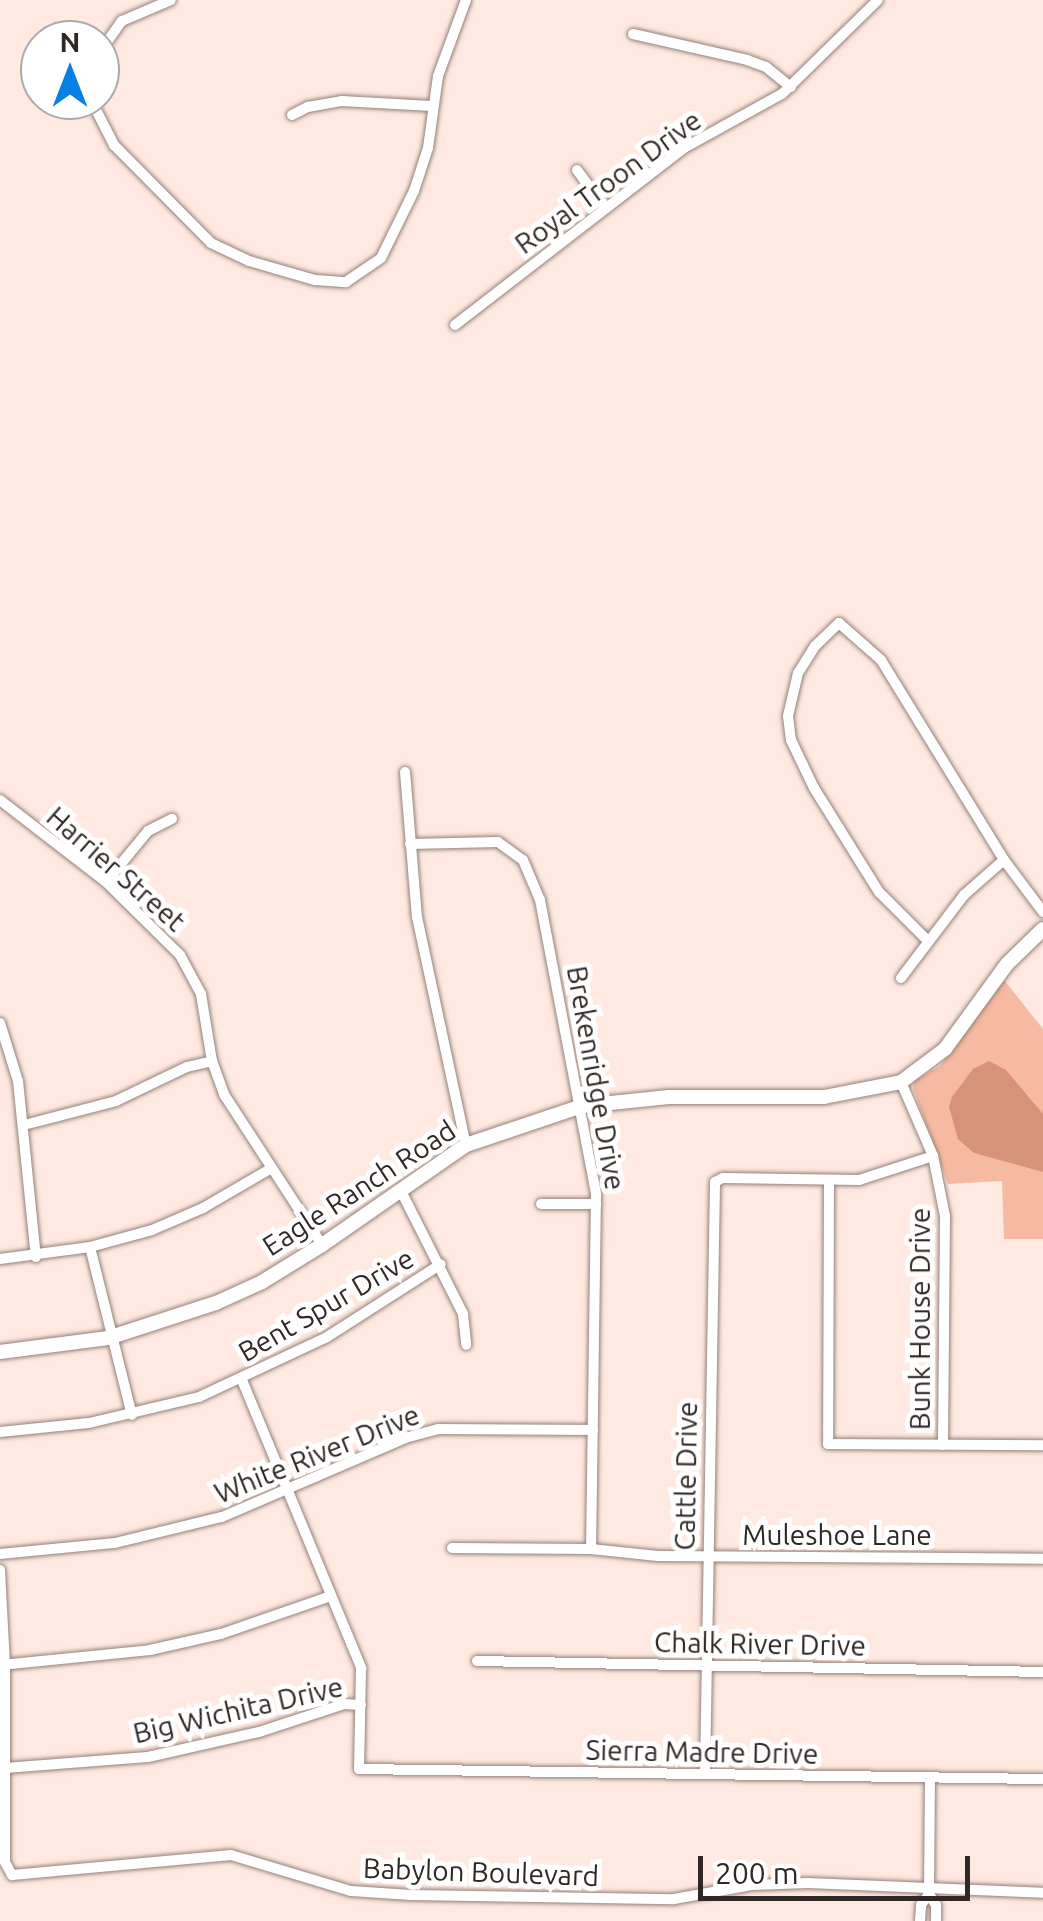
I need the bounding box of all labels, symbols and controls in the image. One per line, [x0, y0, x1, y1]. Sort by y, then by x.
north arrow [20, 20, 120, 120]
text: N [60, 26, 80, 57]
street label: Royal Troon Drive [508, 103, 708, 261]
street label: Harrier Street [40, 800, 192, 938]
street label: Brekenridge Drive [560, 963, 632, 1193]
street label: Eagle Ranch Road [256, 1113, 462, 1263]
street label: Bunk House Drive [903, 1208, 937, 1430]
street label: Bent Spur Drive [232, 1241, 420, 1369]
street label: White River Drive [210, 1398, 424, 1510]
street label: Cattle Drive [668, 1401, 704, 1551]
street label: Muleshoe Lane [742, 1518, 932, 1552]
street label: Chalk River Drive [654, 1625, 866, 1663]
street label: Big Wichita Drive [130, 1670, 346, 1750]
street label: Sierra Madre Drive [585, 1733, 819, 1771]
scale bar [703, 1836, 976, 1898]
street label: Babylon Boulevard [362, 1851, 600, 1893]
text: 200 m [715, 1856, 799, 1890]

